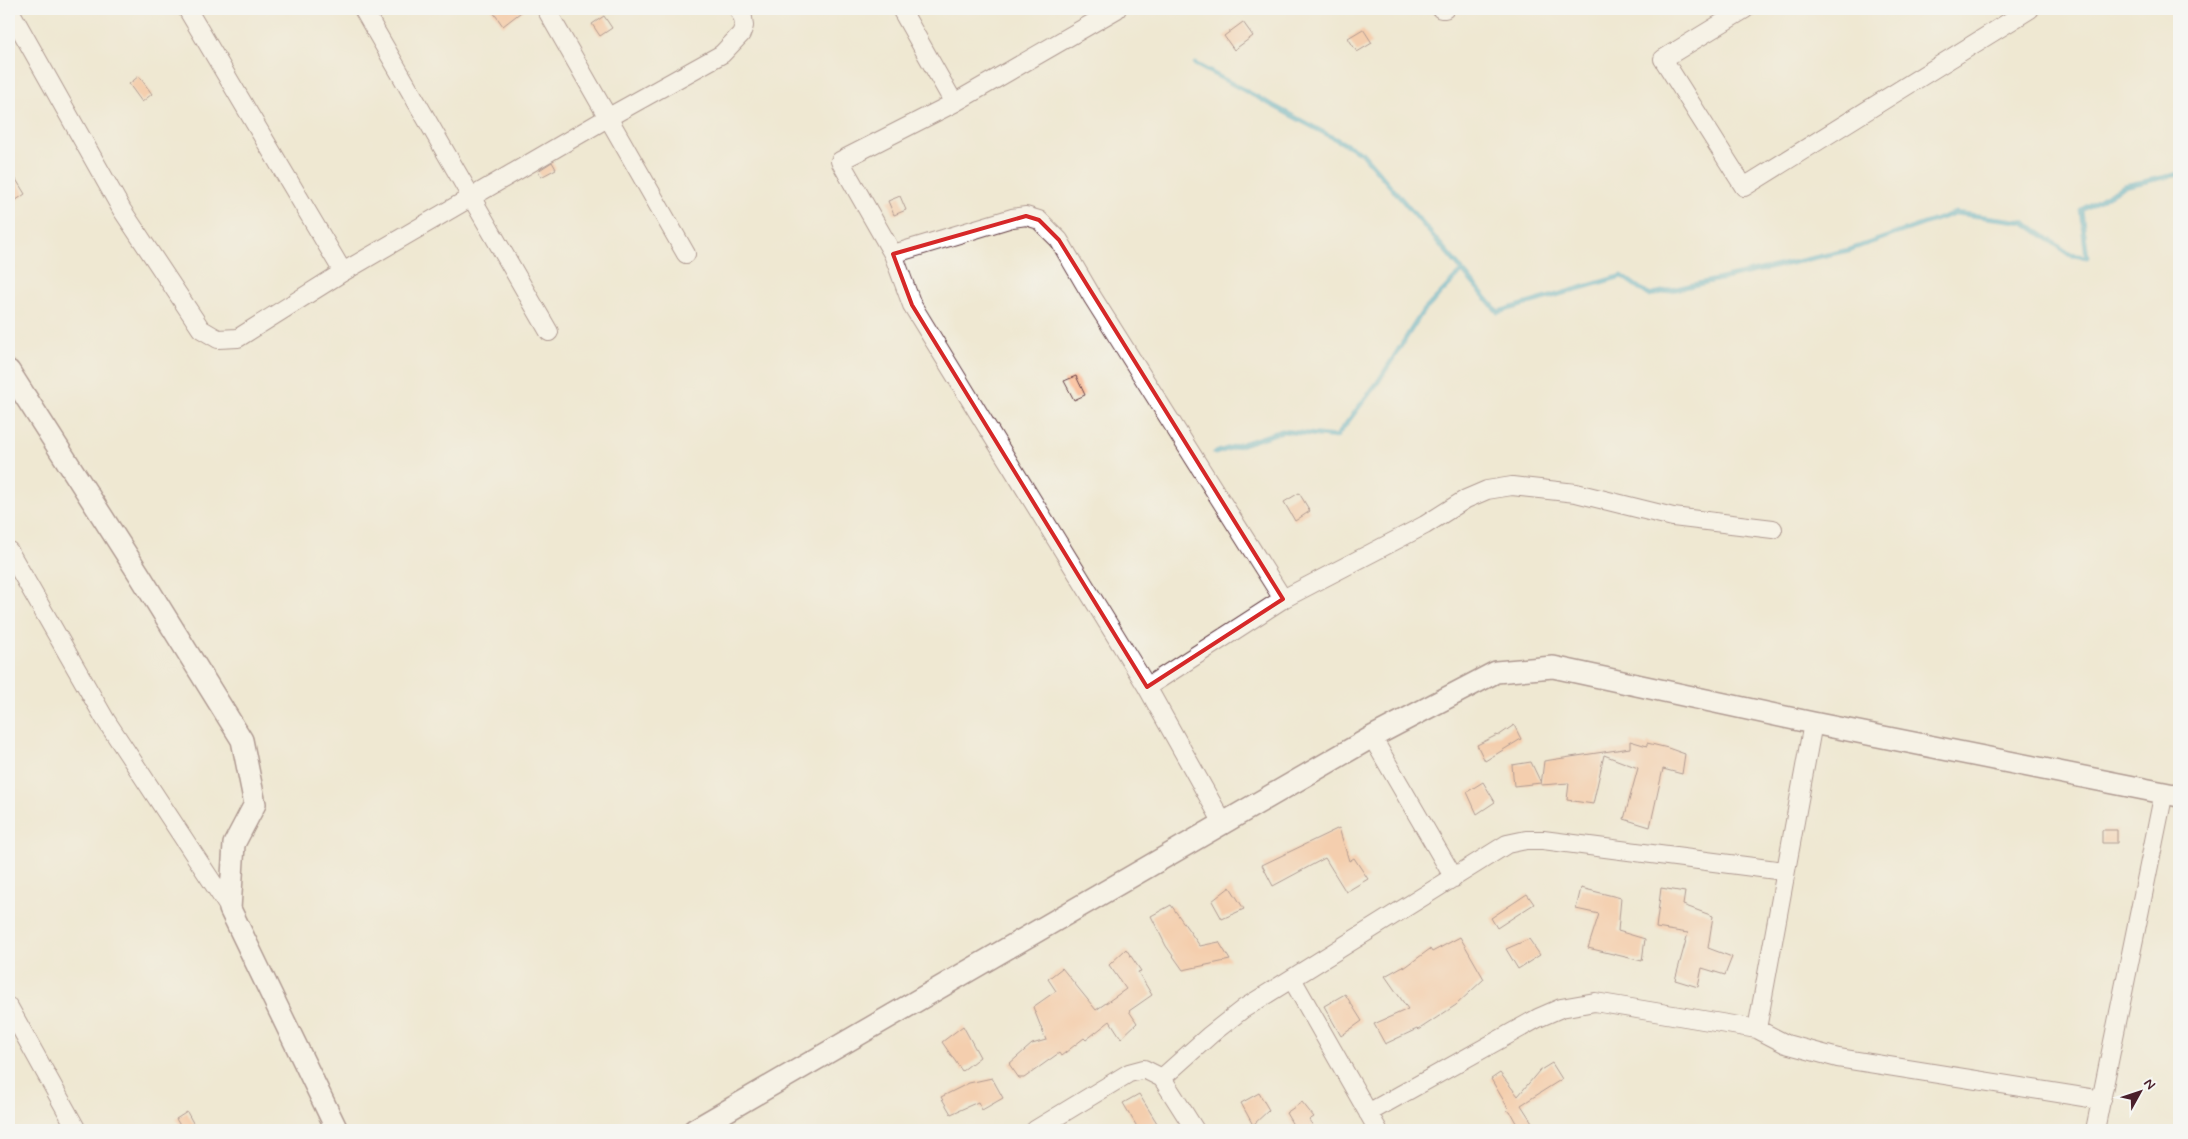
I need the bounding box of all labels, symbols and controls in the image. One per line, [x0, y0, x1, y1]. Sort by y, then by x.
north arrow [2116, 1066, 2166, 1116]
text: N [2139, 1075, 2159, 1094]

